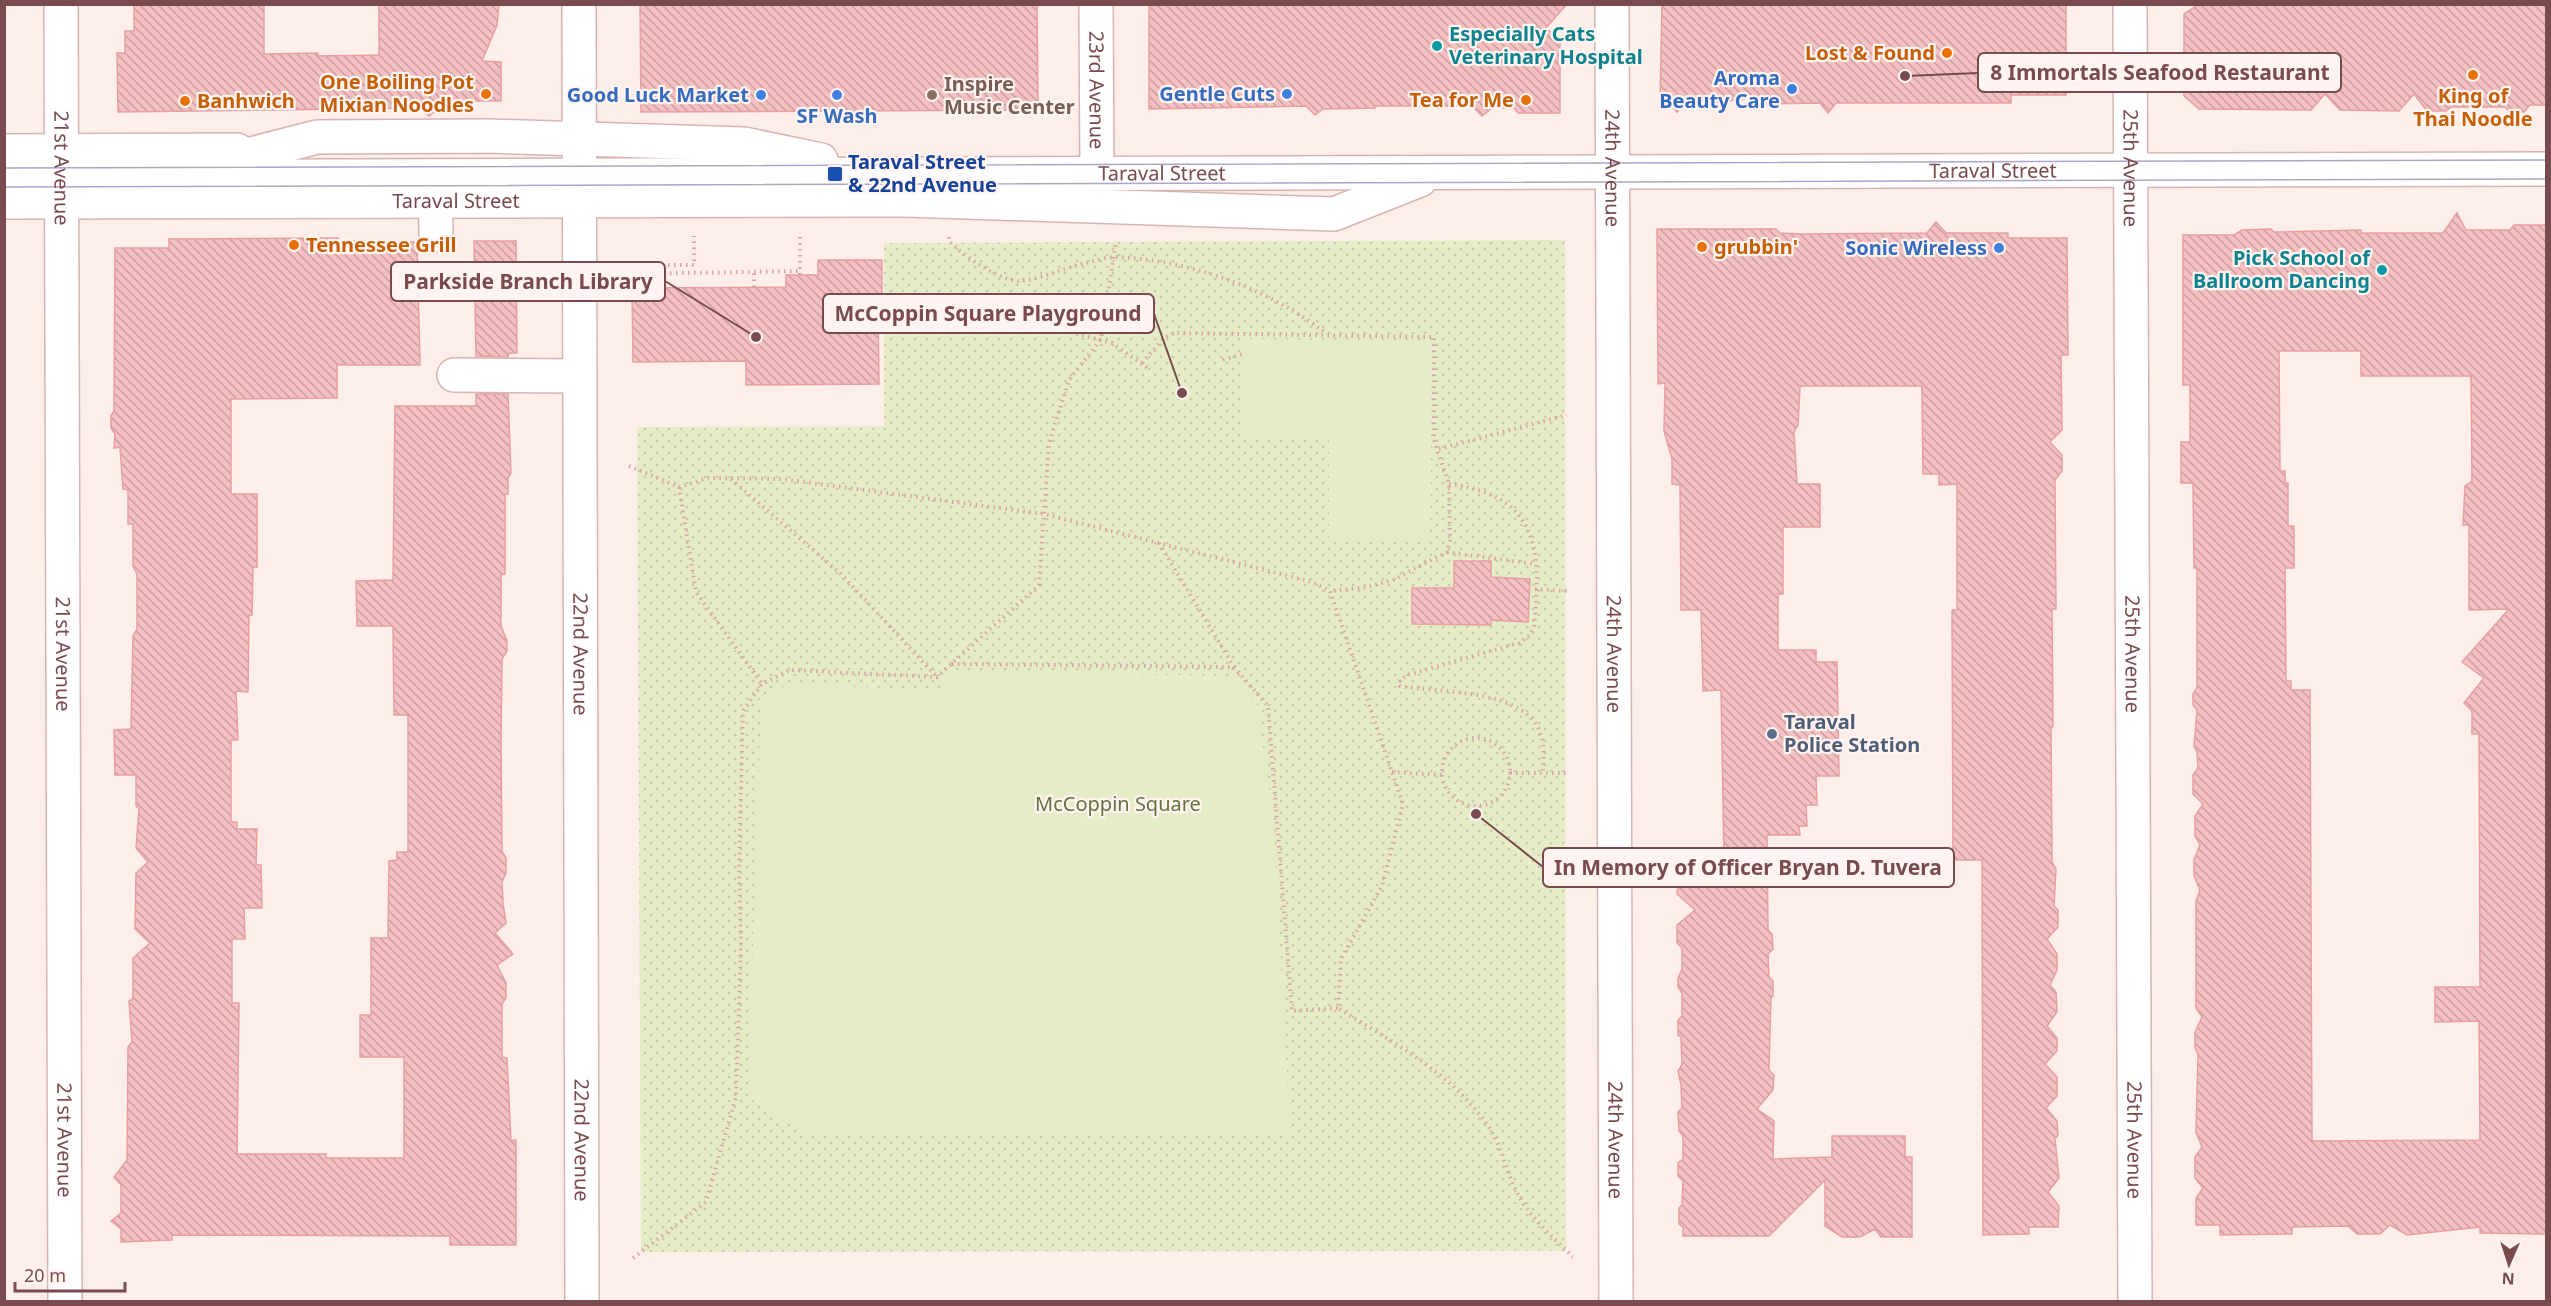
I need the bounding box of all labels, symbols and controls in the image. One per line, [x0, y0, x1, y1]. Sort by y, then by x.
place label: Especially Cats Veterinary Hospital [1449, 20, 1643, 70]
street label: 23rd Avenue [1083, 31, 1111, 149]
marker: Especially Cats Veterinary Hospital [1430, 39, 1444, 53]
place label: Lost & Found [1805, 39, 1935, 66]
marker: Lost & Found [1940, 46, 1954, 60]
callout: 8 Immortals Seafood Restaurant [1978, 53, 2341, 92]
text: 8 Immortals Seafood Restaurant [1990, 58, 2330, 86]
place label: Aroma Beauty Care [1659, 64, 1780, 114]
place label: One Boiling Pot Mixian Noodles [320, 68, 474, 118]
marker: King of Thai Noodle [2466, 68, 2480, 82]
place label: Inspire Music Center [944, 70, 1075, 120]
place label: Gentle Cuts [1159, 80, 1275, 107]
place label: Good Luck Market [567, 81, 749, 108]
marker: Aroma Beauty Care [1785, 82, 1799, 96]
place label: King of Thai Noodle [2413, 82, 2533, 132]
place label: Tea for Me [1410, 86, 1514, 113]
place label: Banhwich [197, 87, 295, 114]
marker: One Boiling Pot Mixian Noodles [479, 87, 493, 101]
marker: Gentle Cuts [1280, 87, 1294, 101]
marker: Good Luck Market [754, 88, 768, 102]
marker: SF Wash [830, 88, 844, 102]
marker: Inspire Music Center [925, 88, 939, 102]
marker: Tea for Me [1519, 93, 1533, 107]
marker: Banhwich [178, 94, 192, 108]
place label: SF Wash [796, 102, 878, 129]
street label: 24th Avenue [1599, 109, 1627, 227]
street label: 25th Avenue [2117, 109, 2145, 227]
street label: 21st Avenue [48, 110, 76, 226]
place label: Taraval Street & 22nd Avenue [848, 148, 997, 198]
street label: Taraval Street [1929, 157, 2057, 184]
street label: Taraval Street [1098, 159, 1226, 187]
marker: Taraval Street & 22nd Avenue [826, 165, 844, 183]
street label: Taraval Street [392, 187, 520, 214]
place label: Tennessee Grill [306, 231, 457, 258]
place label: grubbin' [1714, 233, 1798, 260]
place label: Sonic Wireless [1845, 234, 1987, 261]
marker: Tennessee Grill [287, 238, 301, 252]
marker: grubbin' [1695, 240, 1709, 254]
marker: Sonic Wireless [1992, 241, 2006, 255]
place label: Pick School of Ballroom Dancing [2193, 244, 2371, 294]
callout: Parkside Branch Library [391, 262, 665, 301]
marker: Pick School of Ballroom Dancing [2375, 263, 2389, 277]
text: Parkside Branch Library [403, 267, 653, 295]
callout: McCoppin Square Playground [823, 294, 1154, 333]
text: McCoppin Square Playground [834, 299, 1142, 327]
street label: 22nd Avenue [567, 592, 595, 716]
street label: 24th Avenue [1601, 595, 1628, 713]
street label: 25th Avenue [2119, 595, 2147, 713]
street label: 21st Avenue [50, 596, 77, 712]
place label: Taraval Police Station [1784, 708, 1920, 758]
marker: Taraval Police Station [1765, 727, 1779, 741]
park label: McCoppin Square [1035, 790, 1201, 817]
callout: In Memory of Officer Bryan D. Tuvera [1543, 848, 1954, 887]
text: In Memory of Officer Bryan D. Tuvera [1554, 853, 1942, 881]
street label: 22nd Avenue [568, 1078, 596, 1202]
street label: 24th Avenue [1602, 1081, 1630, 1199]
street label: 25th Avenue [2121, 1081, 2149, 1199]
street label: 21st Avenue [51, 1082, 79, 1198]
north arrow [2479, 1234, 2539, 1294]
scale bar [15, 1255, 124, 1293]
text: 20 m [24, 1263, 66, 1287]
text: N [2501, 1268, 2515, 1290]

